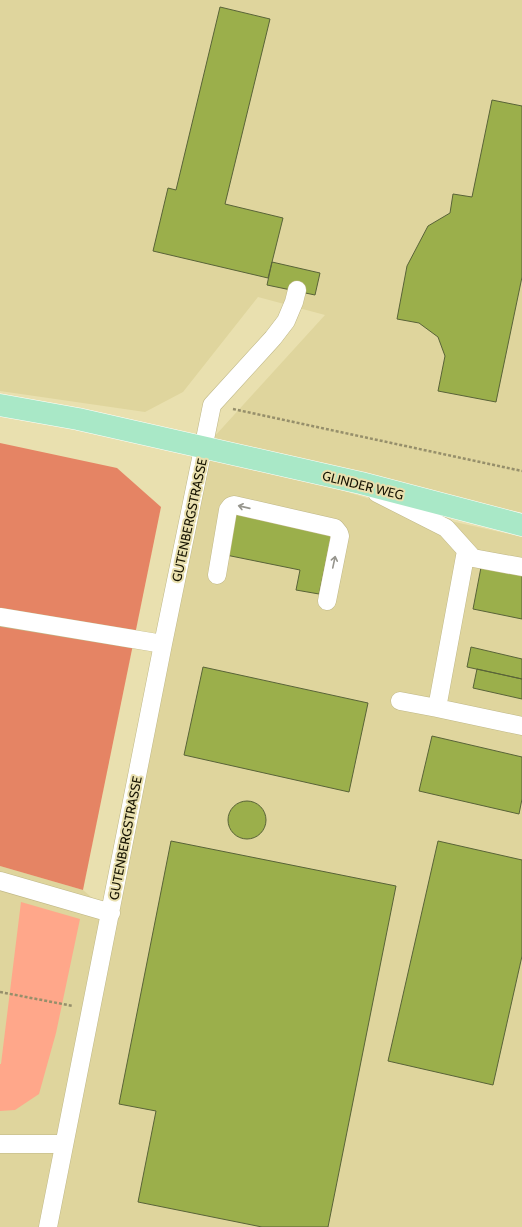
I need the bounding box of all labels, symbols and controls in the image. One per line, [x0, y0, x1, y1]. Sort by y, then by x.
street label: GUTENBERGSTRASSE [168, 457, 210, 583]
street label: GLINDER WEG [321, 467, 406, 503]
one-way arrow [238, 503, 251, 510]
one-way arrow [331, 556, 339, 569]
street label: GUTENBERGSTRASSE [105, 775, 145, 901]

